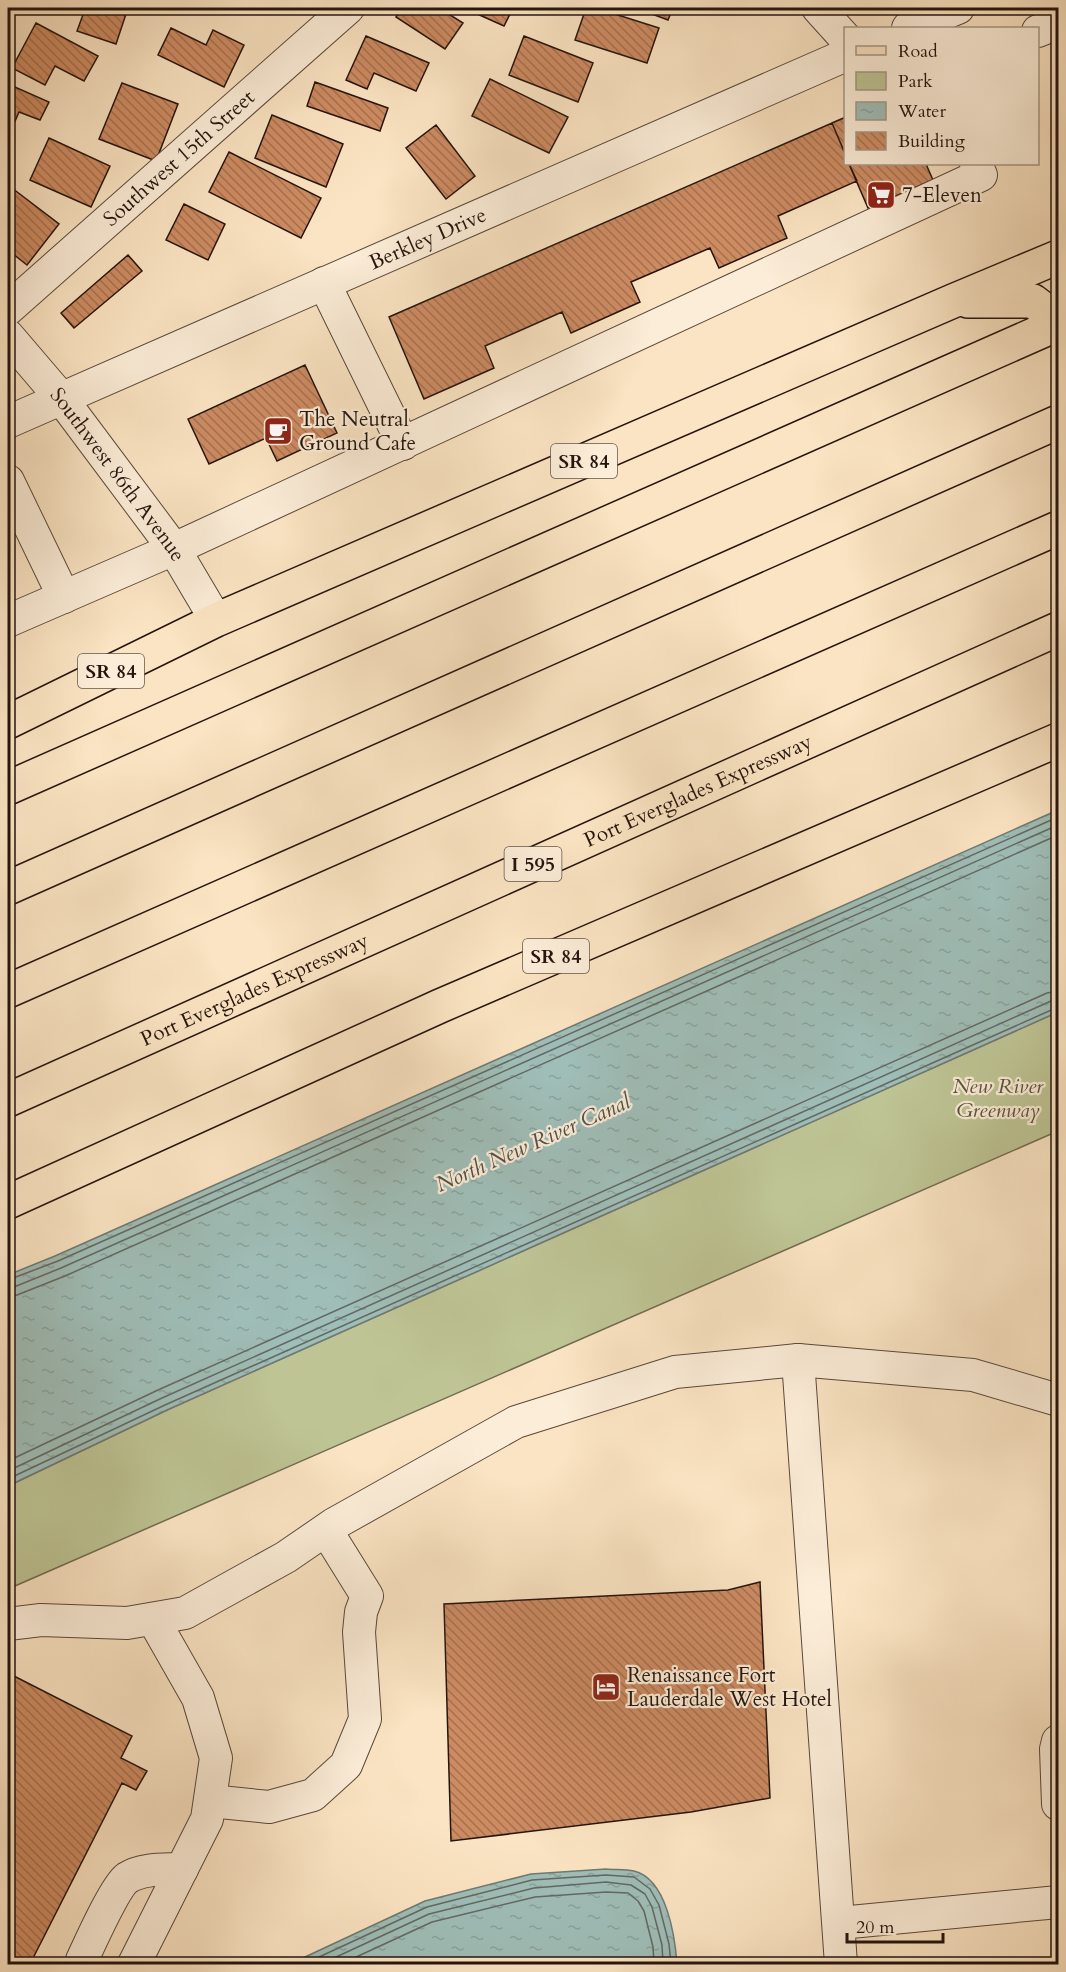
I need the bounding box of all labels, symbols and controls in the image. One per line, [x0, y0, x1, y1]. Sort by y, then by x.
legend [844, 27, 1039, 165]
text: Road [898, 39, 938, 64]
text: Park [898, 69, 933, 94]
street label: Southwest 15th Street [97, 83, 261, 233]
text: Water [897, 99, 947, 124]
text: Building [898, 129, 966, 154]
supermarket icon: 7-Eleven [865, 179, 897, 211]
place label: 7-Eleven [902, 181, 982, 210]
street label: Berkley Drive [364, 200, 491, 277]
street label: Southwest 86th Avenue [44, 381, 193, 567]
place label: The Neutral Ground Cafe [299, 405, 416, 458]
cafe icon: The Neutral Ground Cafe [262, 415, 294, 447]
road number: SR 84 [551, 444, 617, 478]
road number: SR 84 [78, 654, 144, 688]
street label: Port Everglades Expressway [579, 727, 816, 854]
road number: I 595 [504, 847, 562, 881]
street label: Port Everglades Expressway [136, 926, 373, 1053]
road number: SR 84 [523, 939, 589, 973]
park label: New River Greenway [953, 1072, 1044, 1125]
water label: North New River Canal [431, 1086, 636, 1200]
place label: Renaissance Fort Lauderdale West Hotel [627, 1661, 832, 1714]
hotel icon: Renaissance Fort Lauderdale West Hotel [590, 1671, 622, 1703]
scale bar [847, 1906, 943, 1944]
text: 20 m [856, 1915, 895, 1940]

